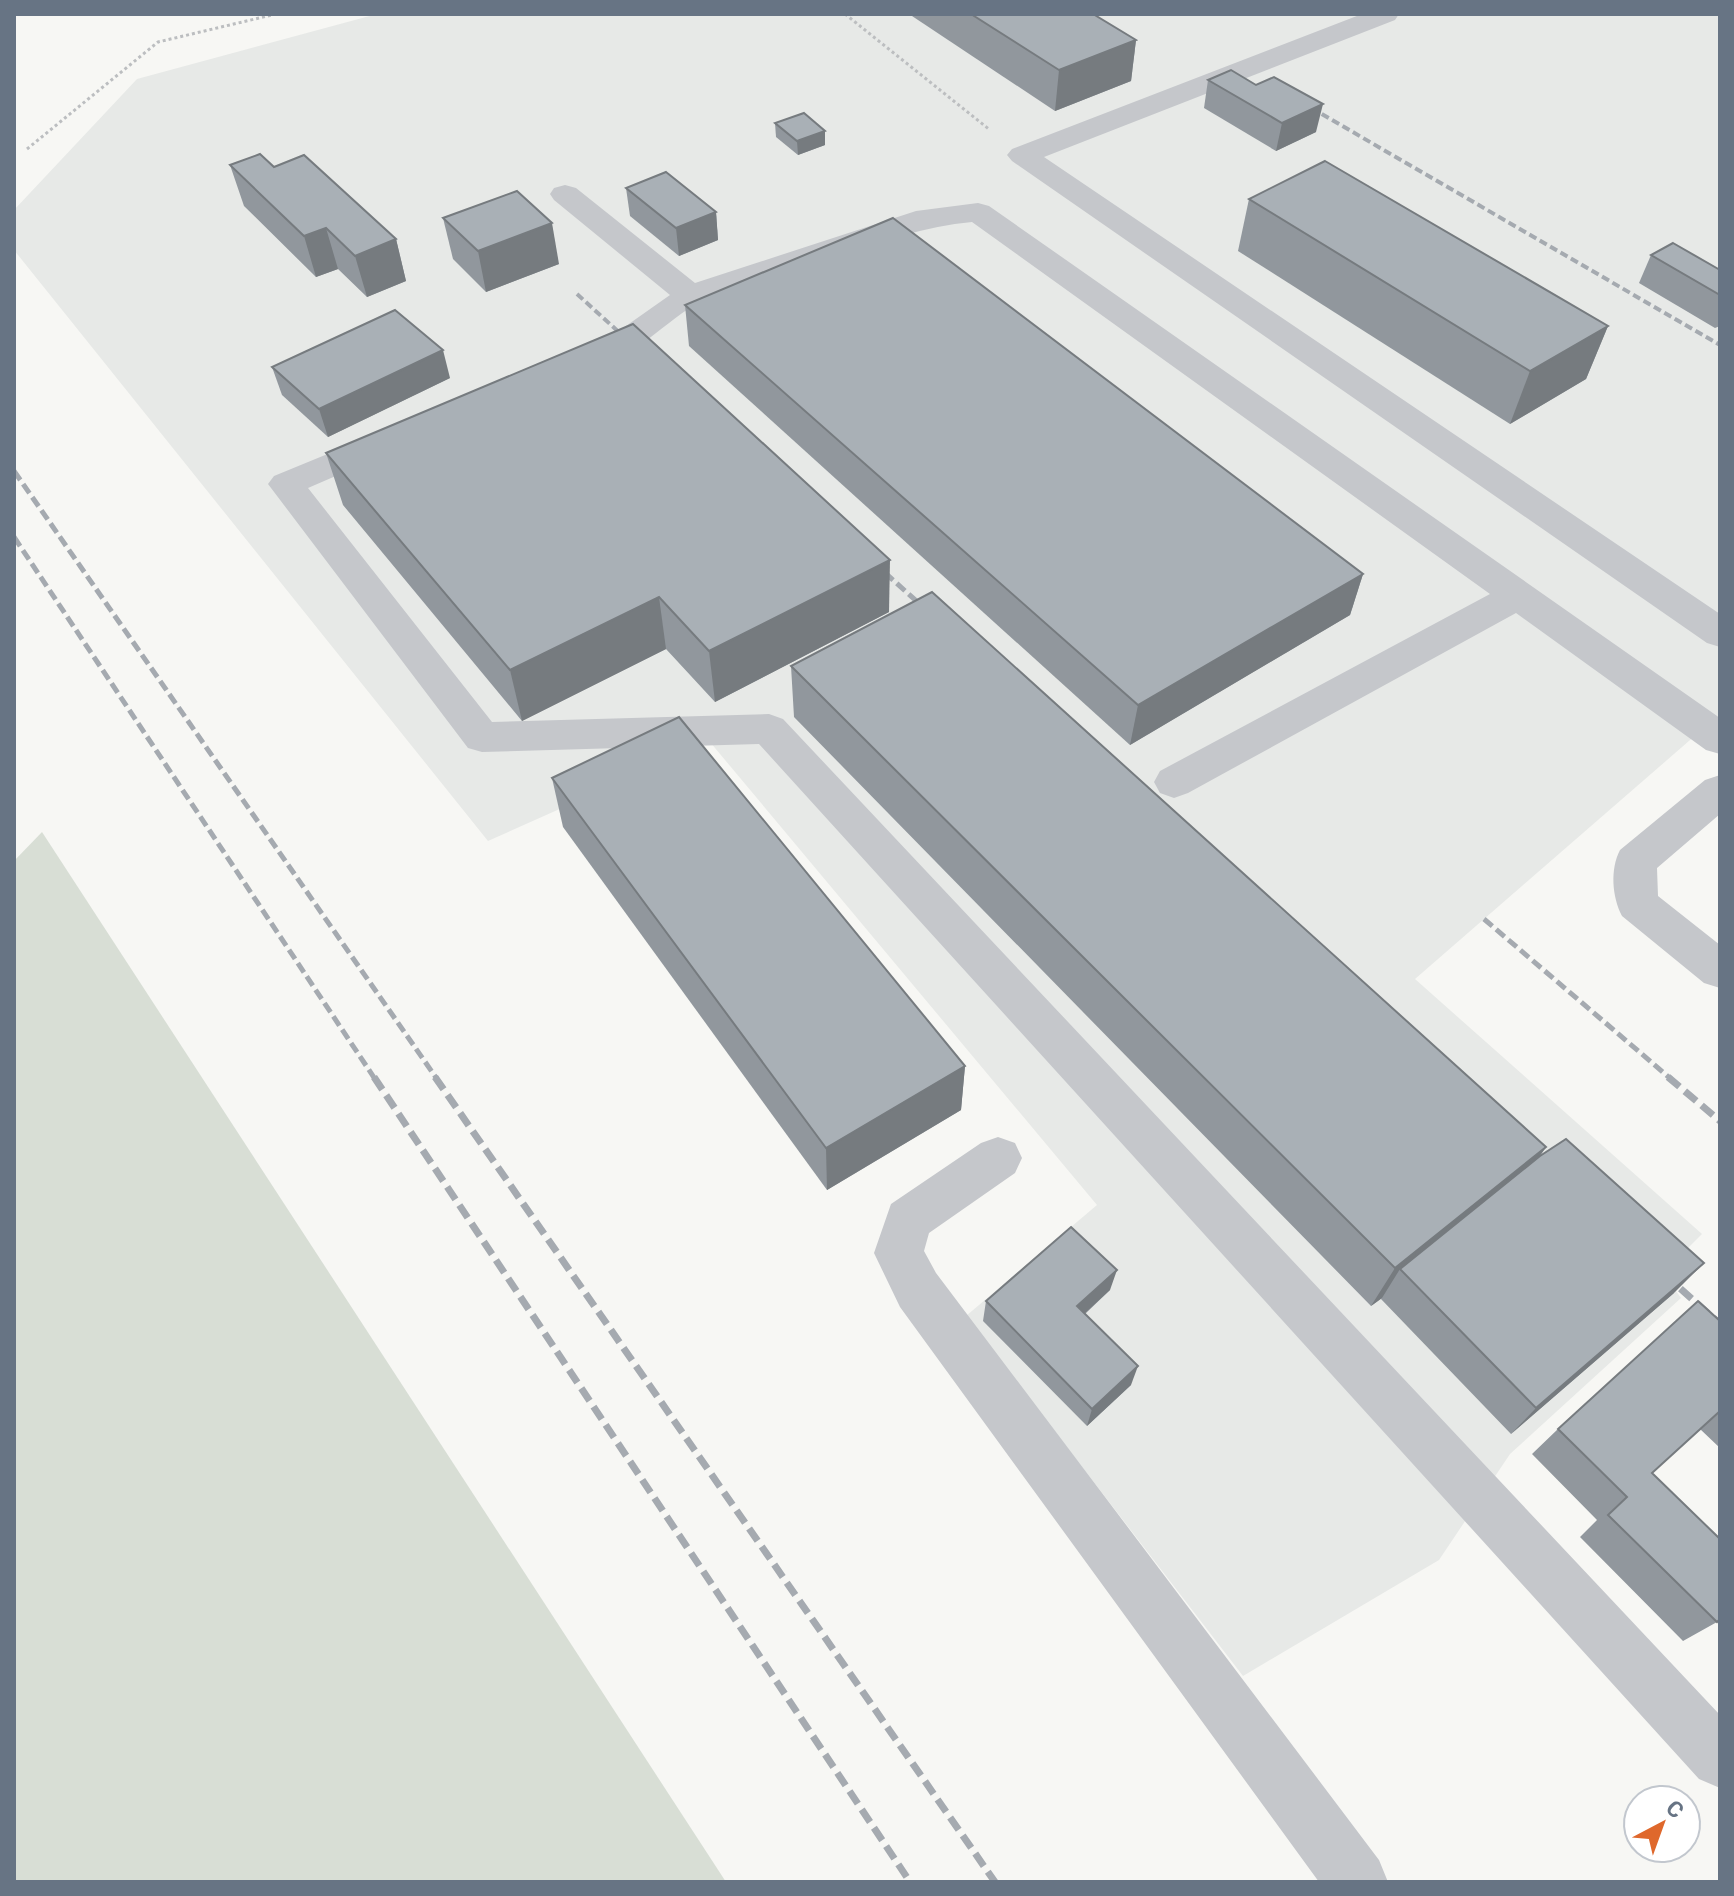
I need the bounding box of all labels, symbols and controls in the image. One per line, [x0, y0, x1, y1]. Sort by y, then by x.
north arrow [1622, 1784, 1702, 1864]
text: С [1661, 1795, 1688, 1823]

